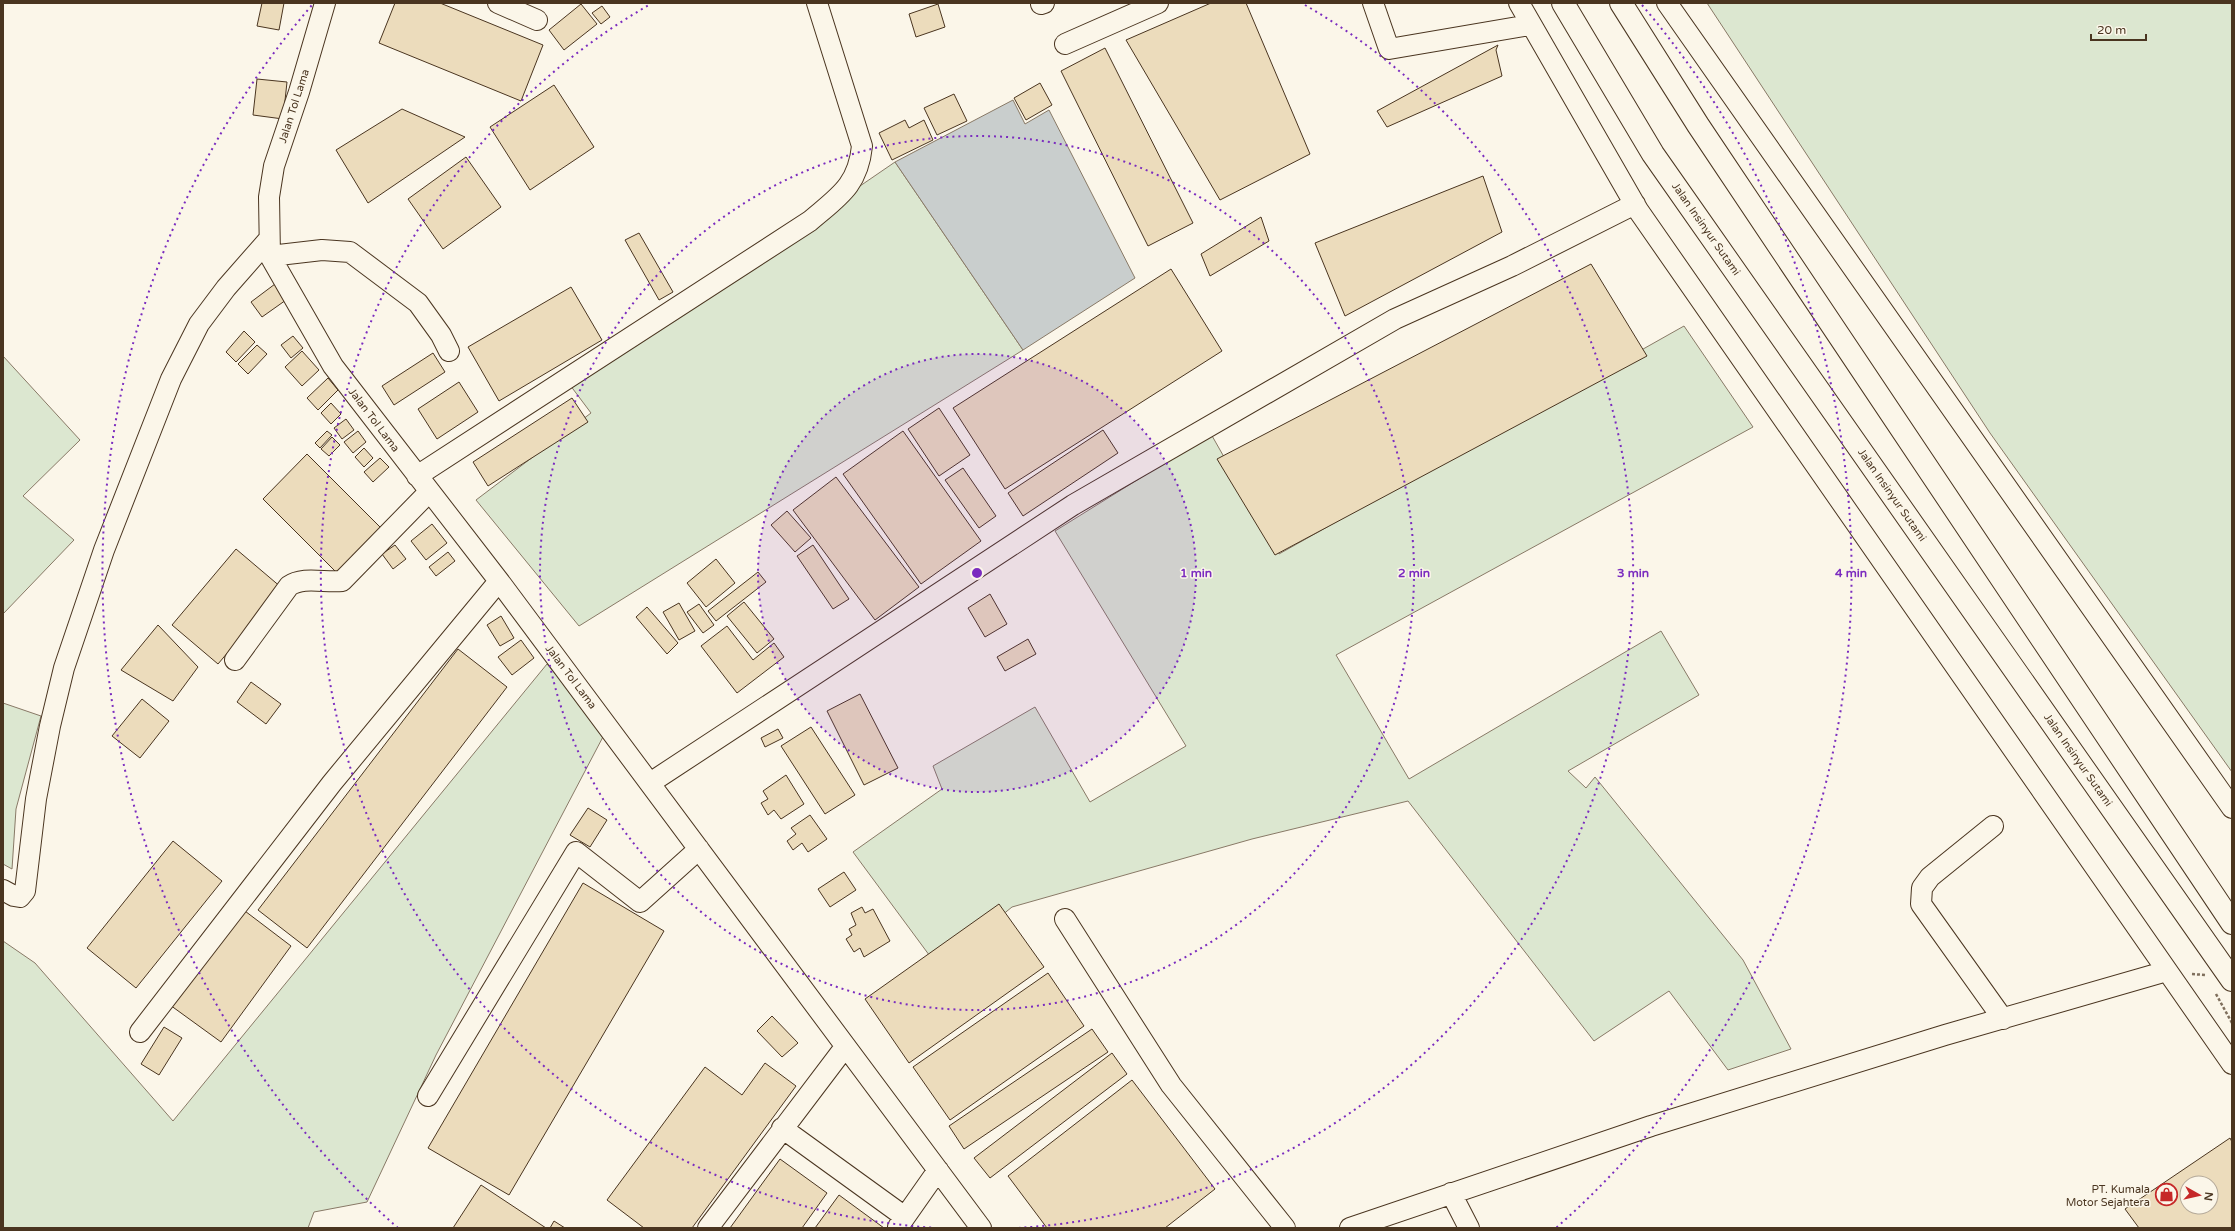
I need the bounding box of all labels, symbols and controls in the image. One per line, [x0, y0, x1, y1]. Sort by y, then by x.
scale bar [2091, 16, 2146, 42]
text: 20 m [2097, 23, 2126, 37]
street label: Jalan Tol Lama [276, 67, 312, 145]
street label: Jalan Insinyur Sutami [1669, 180, 1743, 278]
street label: Jalan Tol Lama [346, 385, 402, 455]
street label: Jalan Insinyur Sutami [1855, 446, 1929, 544]
centre of rings [970, 566, 984, 580]
text: 1 min [1180, 566, 1212, 580]
text: 2 min [1398, 566, 1430, 580]
text: 3 min [1617, 566, 1649, 580]
text: 4 min [1835, 566, 1867, 580]
street label: Jalan Tol Lama [543, 642, 599, 712]
street label: Jalan Insinyur Sutami [2041, 711, 2115, 809]
north arrow [2179, 1175, 2219, 1215]
shop icon: PT. Kumala Motor Sejahtera [2153, 1182, 2179, 1208]
place label: PT. Kumala Motor Sejahtera [2066, 1183, 2150, 1209]
text: N [2201, 1191, 2215, 1202]

